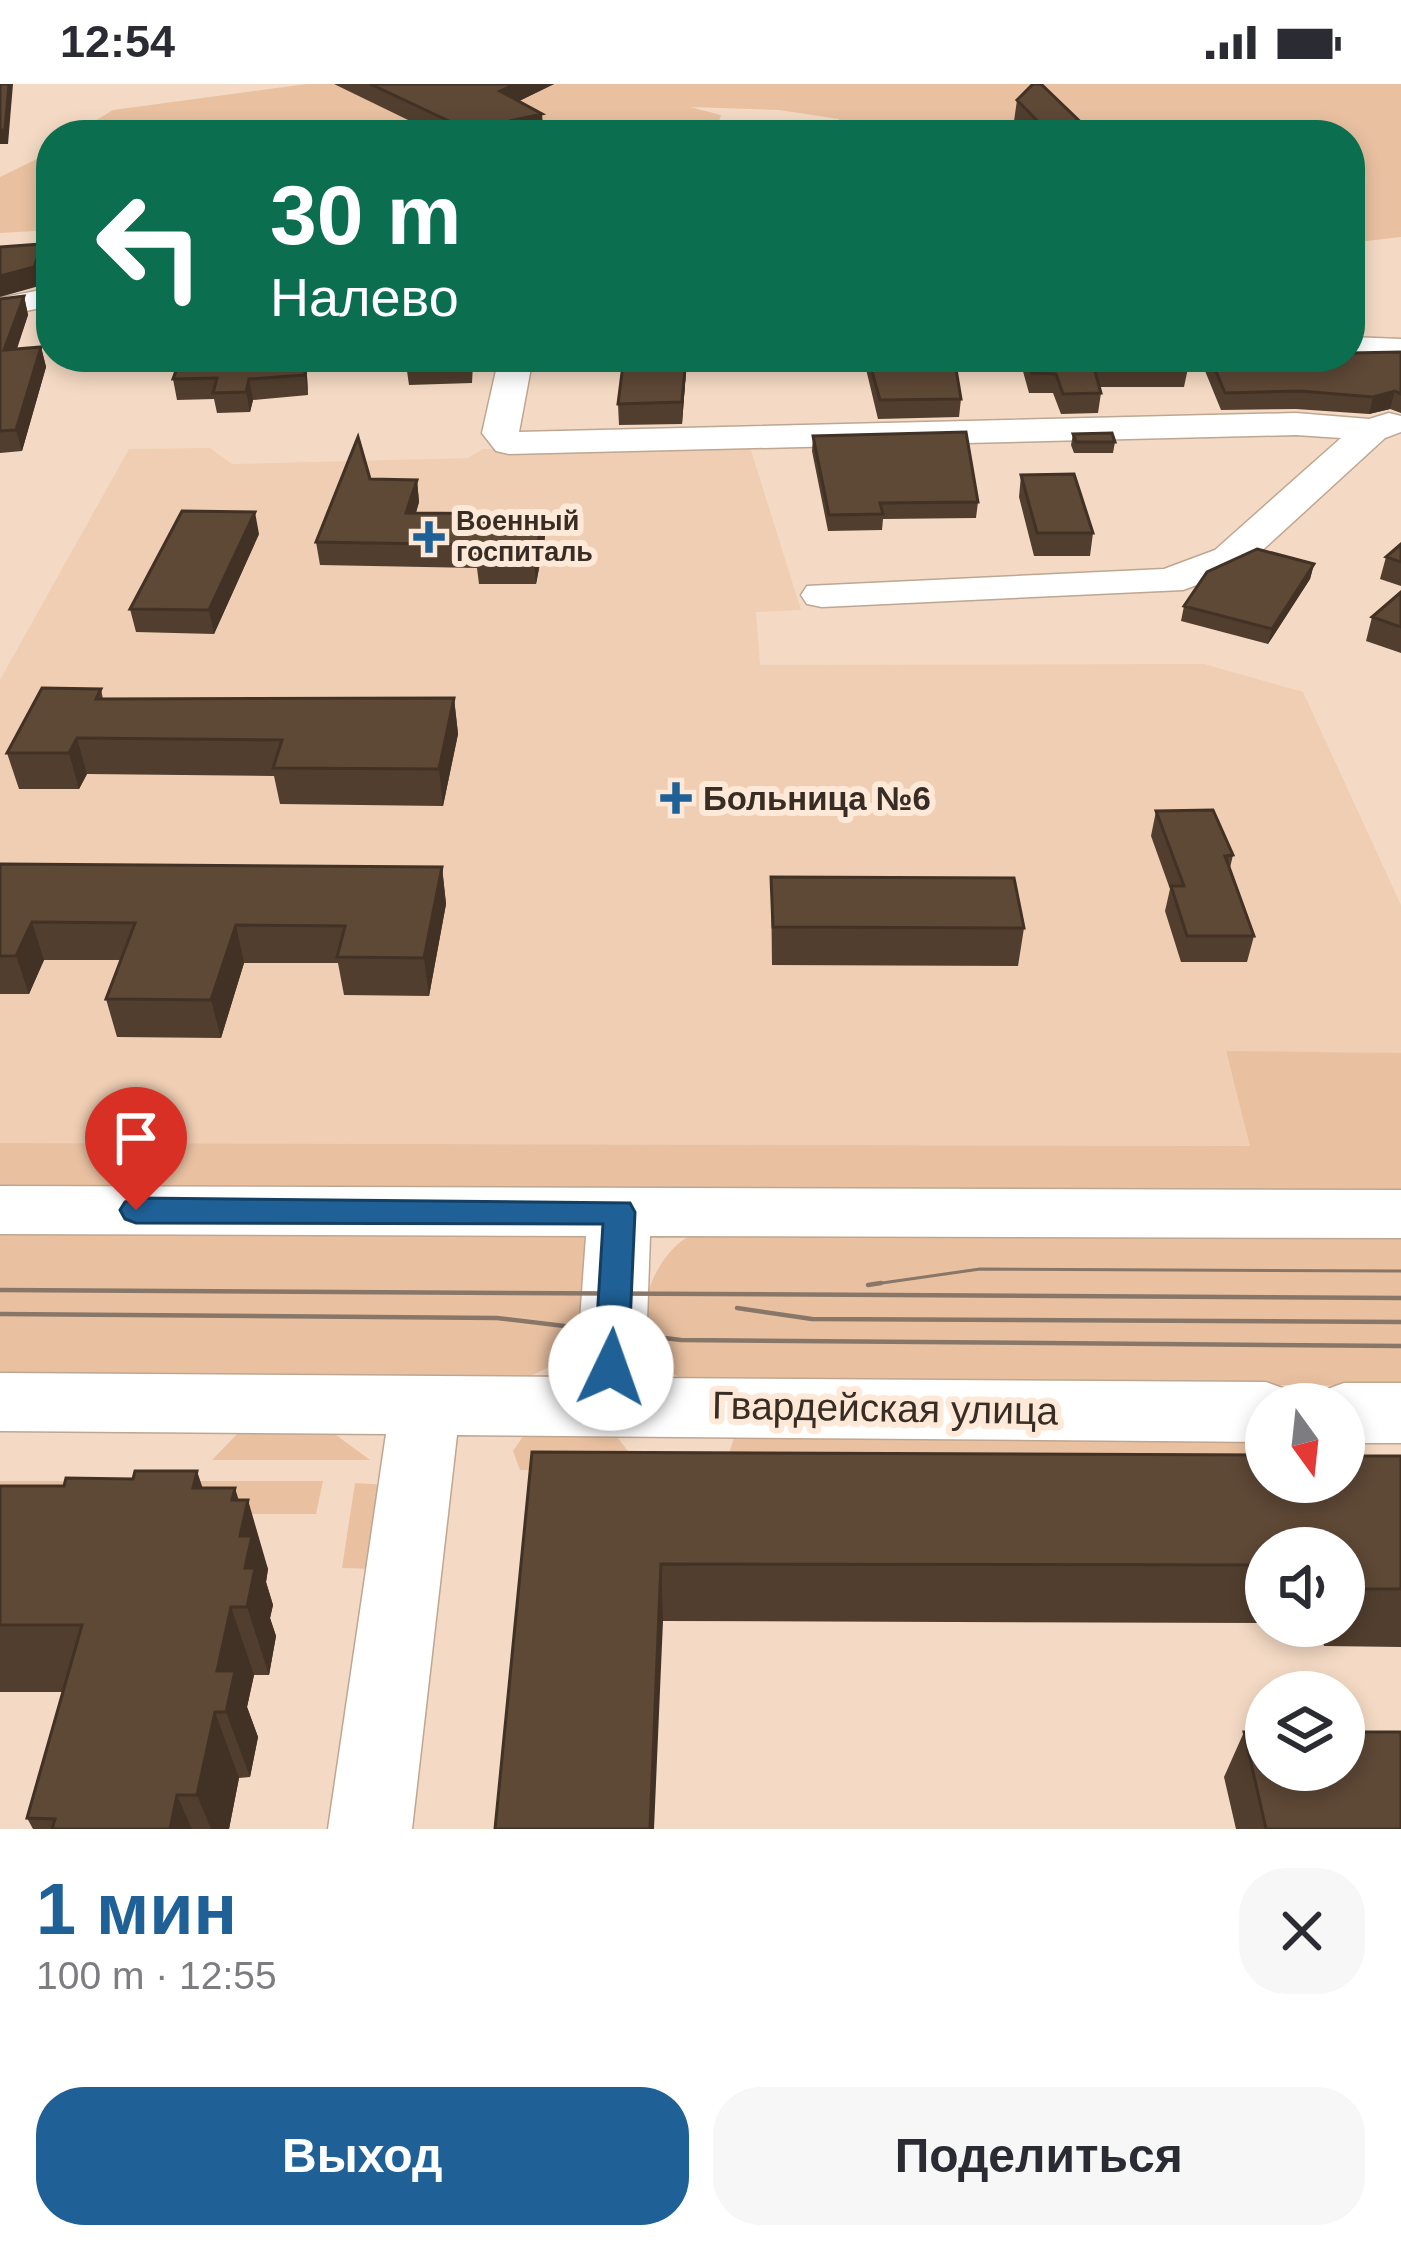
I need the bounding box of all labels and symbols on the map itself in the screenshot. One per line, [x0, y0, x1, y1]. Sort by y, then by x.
place label: Военный госпиталь [456, 506, 593, 567]
marker: Военный госпиталь [413, 521, 445, 553]
place label: Больница №6 [703, 780, 931, 817]
marker: Больница №6 [660, 782, 692, 814]
pin [85, 1087, 187, 1210]
position arrow [548, 1305, 674, 1431]
street label: Гвардейская улица [712, 1383, 1059, 1433]
north arrow [1245, 1383, 1365, 1503]

